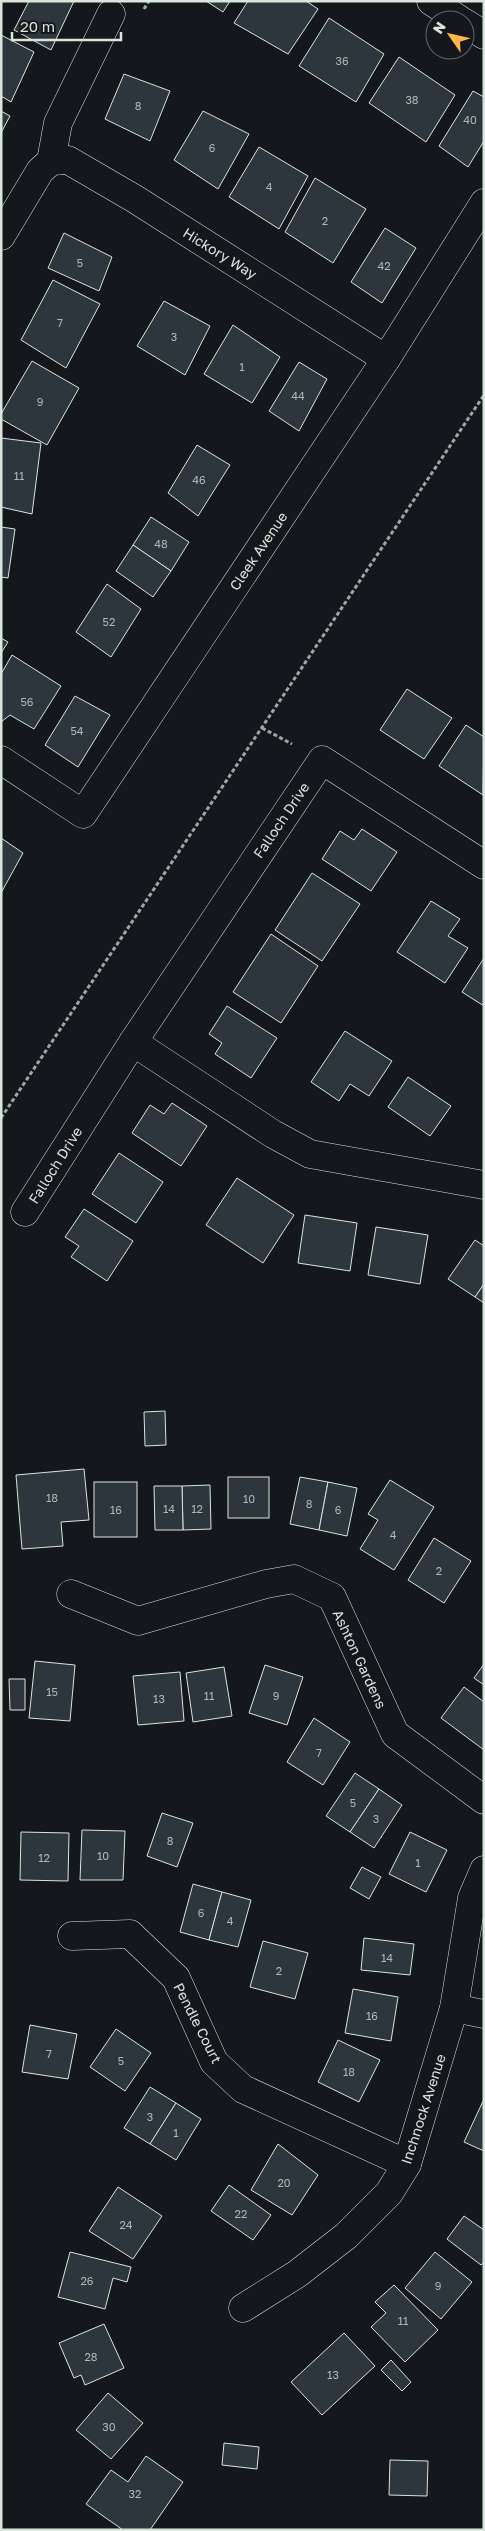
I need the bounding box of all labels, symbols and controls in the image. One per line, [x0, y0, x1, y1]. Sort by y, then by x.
scale bar [12, 10, 121, 42]
north arrow [425, 10, 475, 60]
text: 20 m [20, 17, 55, 35]
text: N [429, 18, 449, 37]
house number: 36 [335, 54, 349, 67]
house number: 38 [405, 93, 419, 106]
house number: 8 [135, 99, 142, 112]
house number: 40 [463, 113, 477, 126]
house number: 6 [209, 141, 216, 154]
house number: 4 [266, 180, 273, 193]
house number: 2 [322, 214, 328, 227]
street label: Hickory Way [180, 224, 260, 282]
house number: 5 [77, 256, 83, 269]
house number: 42 [377, 259, 391, 272]
house number: 7 [57, 316, 63, 329]
house number: 3 [171, 330, 177, 343]
house number: 1 [239, 360, 245, 373]
house number: 44 [291, 389, 305, 402]
house number: 9 [37, 395, 43, 408]
house number: 11 [14, 469, 24, 482]
house number: 46 [192, 473, 206, 486]
street label: Cleek Avenue [226, 509, 290, 593]
house number: 48 [154, 537, 168, 550]
house number: 52 [103, 615, 115, 628]
house number: 56 [20, 695, 34, 708]
house number: 54 [70, 724, 84, 737]
street label: Falloch Drive [249, 779, 313, 861]
street label: Falloch Drive [25, 1123, 85, 1207]
house number: 18 [46, 1491, 58, 1504]
house number: 10 [243, 1492, 255, 1505]
house number: 8 [306, 1497, 313, 1510]
house number: 14 [163, 1502, 175, 1515]
house number: 12 [191, 1502, 203, 1515]
house number: 16 [110, 1503, 122, 1516]
house number: 6 [335, 1503, 342, 1516]
house number: 4 [390, 1528, 397, 1541]
house number: 2 [436, 1564, 442, 1577]
street label: Ashton Gardens [330, 1607, 390, 1711]
house number: 15 [46, 1685, 58, 1698]
house number: 11 [204, 1689, 214, 1702]
house number: 9 [273, 1689, 279, 1702]
house number: 13 [153, 1692, 165, 1705]
house number: 7 [316, 1746, 322, 1759]
house number: 5 [350, 1796, 356, 1809]
house number: 3 [373, 1812, 379, 1825]
house number: 8 [167, 1834, 174, 1847]
house number: 10 [97, 1849, 109, 1862]
house number: 12 [38, 1851, 50, 1864]
house number: 1 [415, 1856, 421, 1869]
house number: 6 [198, 1906, 205, 1919]
house number: 4 [227, 1914, 234, 1927]
house number: 14 [381, 1951, 393, 1964]
house number: 2 [276, 1964, 282, 1977]
street label: Pendle Court [170, 1980, 226, 2066]
house number: 16 [366, 2009, 378, 2022]
house number: 7 [46, 2047, 52, 2060]
street label: Inchnock Avenue [397, 2052, 449, 2166]
house number: 5 [118, 2054, 124, 2067]
house number: 18 [343, 2065, 355, 2078]
house number: 3 [147, 2110, 153, 2123]
house number: 1 [173, 2126, 179, 2139]
house number: 20 [277, 2176, 291, 2189]
house number: 22 [235, 2207, 247, 2220]
house number: 24 [119, 2218, 133, 2231]
house number: 26 [80, 2274, 94, 2287]
house number: 9 [435, 2279, 441, 2292]
house number: 11 [398, 2314, 408, 2327]
house number: 28 [84, 2350, 98, 2363]
house number: 13 [327, 2368, 339, 2381]
house number: 30 [102, 2420, 116, 2433]
house number: 32 [129, 2487, 141, 2500]

